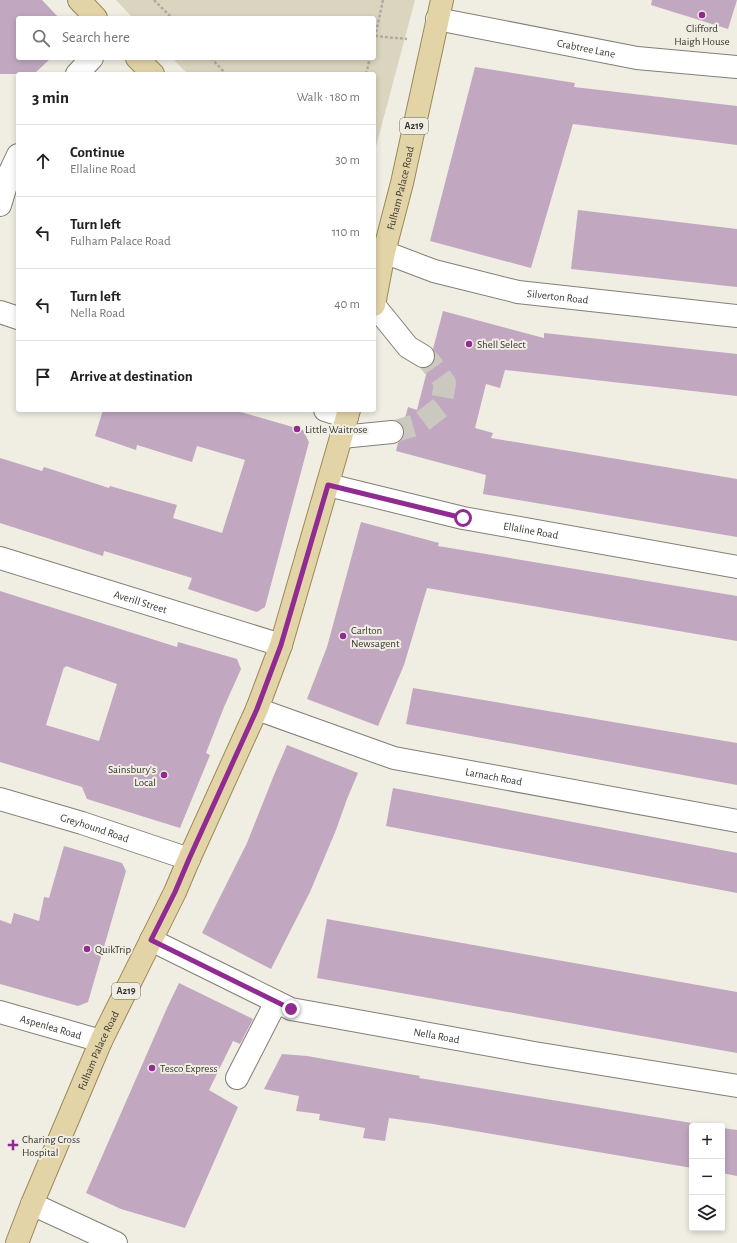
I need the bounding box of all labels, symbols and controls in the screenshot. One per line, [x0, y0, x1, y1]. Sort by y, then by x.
marker: Clifford Haigh House [697, 10, 707, 20]
search box [16, 16, 376, 60]
place label: Clifford Haigh House [674, 23, 730, 47]
icon: search [30, 27, 52, 49]
text: Search here [62, 30, 130, 45]
street label: Crabtree Lane [556, 37, 616, 59]
text: 3 min [32, 89, 69, 106]
text: Walk · 180 m [297, 91, 360, 104]
road number: A219 [400, 118, 428, 134]
text: Continue [70, 145, 125, 160]
street label: Fulham Palace Road [385, 145, 415, 231]
icon: ahead [32, 150, 54, 172]
text: 30 m [335, 154, 360, 167]
text: Ellaline Road [70, 163, 136, 176]
text: Turn left [70, 217, 121, 232]
icon: left [32, 222, 54, 244]
text: 110 m [332, 226, 360, 239]
text: Fulham Palace Road [70, 235, 171, 248]
street label: Silverton Road [526, 288, 589, 305]
text: Turn left [70, 289, 121, 304]
icon: left [32, 294, 54, 316]
text: 40 m [334, 298, 360, 311]
text: Nella Road [70, 307, 125, 320]
marker: Shell Select [464, 339, 474, 349]
place label: Shell Select [477, 339, 526, 350]
icon: arrive [32, 366, 54, 388]
text: Arrive at destination [70, 369, 193, 384]
marker: Little Waitrose [292, 424, 302, 434]
place label: Little Waitrose [305, 424, 367, 435]
route start [454, 509, 472, 527]
street label: Ellaline Road [503, 520, 560, 541]
street label: Averill Street [112, 588, 169, 615]
place label: Carlton Newsagent [351, 625, 400, 649]
marker: Carlton Newsagent [338, 631, 348, 641]
place label: Sainsbury's Local [108, 764, 156, 788]
street label: Larnach Road [465, 766, 523, 787]
marker: Sainsbury's Local [159, 770, 169, 780]
street label: Greyhound Road [59, 811, 131, 844]
marker: QuikTrip [82, 944, 92, 954]
place label: QuikTrip [95, 944, 131, 955]
road number: A219 [112, 983, 140, 999]
route end [282, 1000, 300, 1018]
street label: Fulham Palace Road [75, 1009, 121, 1091]
street label: Aspenlea Road [19, 1013, 83, 1041]
street label: Nella Road [413, 1026, 461, 1045]
marker: Tesco Express [147, 1063, 157, 1073]
place label: Tesco Express [160, 1063, 218, 1074]
map controls [689, 1123, 725, 1231]
button: + [689, 1123, 725, 1159]
place label: Charing Cross Hospital [22, 1134, 80, 1158]
marker: Charing Cross Hospital [7, 1139, 19, 1151]
button: − [689, 1159, 725, 1195]
button: layers [689, 1195, 725, 1231]

